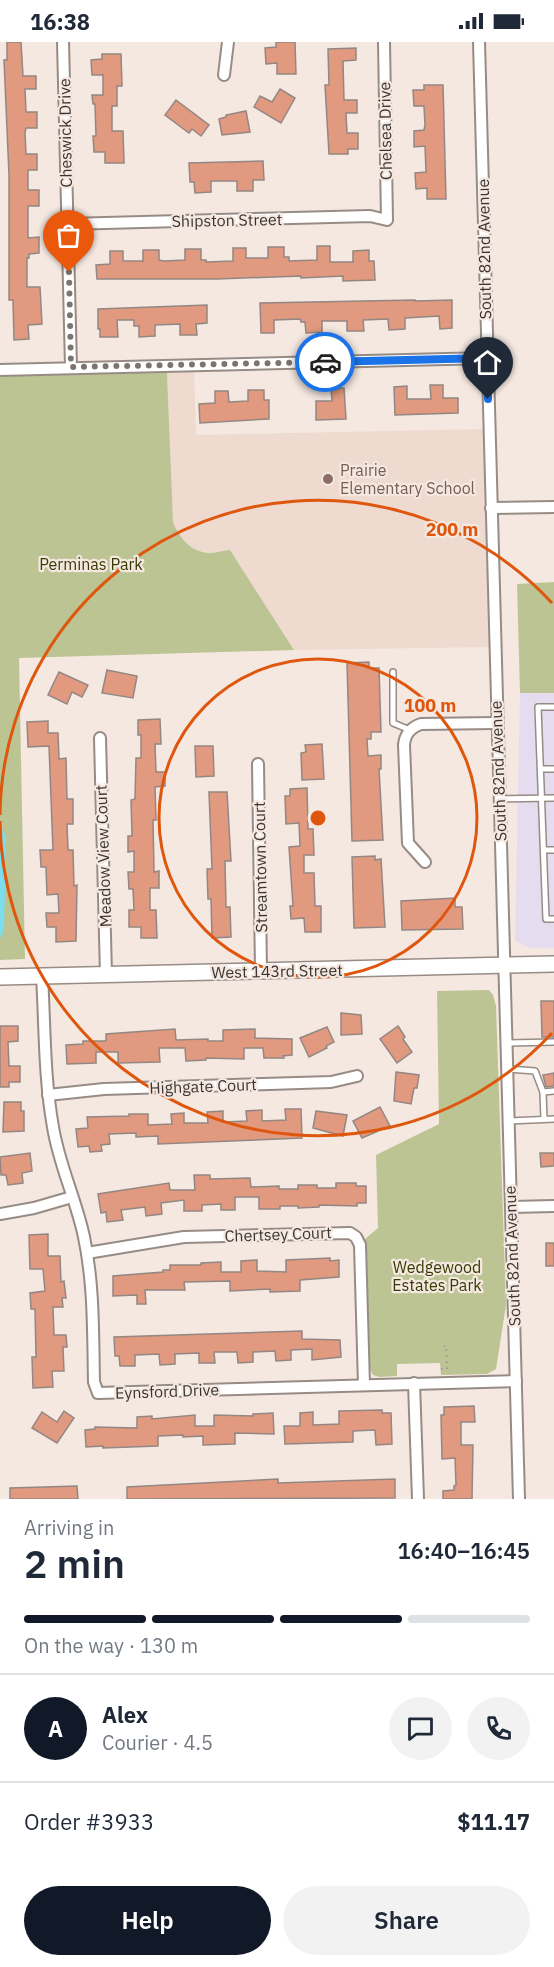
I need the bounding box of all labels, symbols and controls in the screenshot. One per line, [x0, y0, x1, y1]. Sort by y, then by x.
text: 16:38 [30, 7, 90, 36]
street label: Cheswick Drive [54, 78, 76, 188]
street label: Chelsea Drive [374, 82, 396, 180]
street label: South 82nd Avenue [473, 178, 495, 319]
street label: Shipston Street [172, 209, 282, 231]
pin [43, 210, 94, 272]
icon: bag [52, 219, 85, 252]
courier [295, 332, 355, 392]
pin [462, 337, 513, 399]
icon: car [309, 346, 342, 379]
icon: home [471, 346, 504, 379]
place label: Prairie Elementary School [340, 460, 475, 498]
marker: Prairie Elementary School [321, 472, 335, 486]
text: 200 m [426, 518, 478, 541]
park label: Perminas Park [39, 554, 143, 574]
text: 100 m [404, 694, 456, 717]
street label: South 82nd Avenue [486, 700, 510, 842]
street label: Meadow View Court [91, 784, 115, 928]
street label: Streamtown Court [249, 801, 271, 933]
centre of rings [308, 808, 328, 828]
street label: West 143rd Street [211, 960, 343, 982]
street label: Highgate Court [149, 1074, 257, 1098]
street label: South 82nd Avenue [500, 1185, 524, 1327]
street label: Chertsey Court [224, 1222, 332, 1246]
park label: Wedgewood Estates Park [392, 1257, 482, 1295]
street label: Eynsford Drive [115, 1379, 220, 1403]
text: Arriving in [24, 1514, 114, 1541]
text: 16:40–16:45 [397, 1536, 530, 1565]
text: 2 min [24, 1538, 125, 1589]
text: On the way · 130 m [24, 1632, 198, 1659]
button: chat [389, 1697, 452, 1760]
button: phone [467, 1697, 530, 1760]
text: Alex [102, 1700, 148, 1729]
text: A [48, 1714, 63, 1743]
text: Courier · 4.5 [102, 1729, 213, 1756]
text: Order #3933 [24, 1807, 154, 1836]
text: $11.17 [457, 1807, 530, 1836]
button: Help [24, 1886, 271, 1955]
button: Share [283, 1886, 530, 1955]

